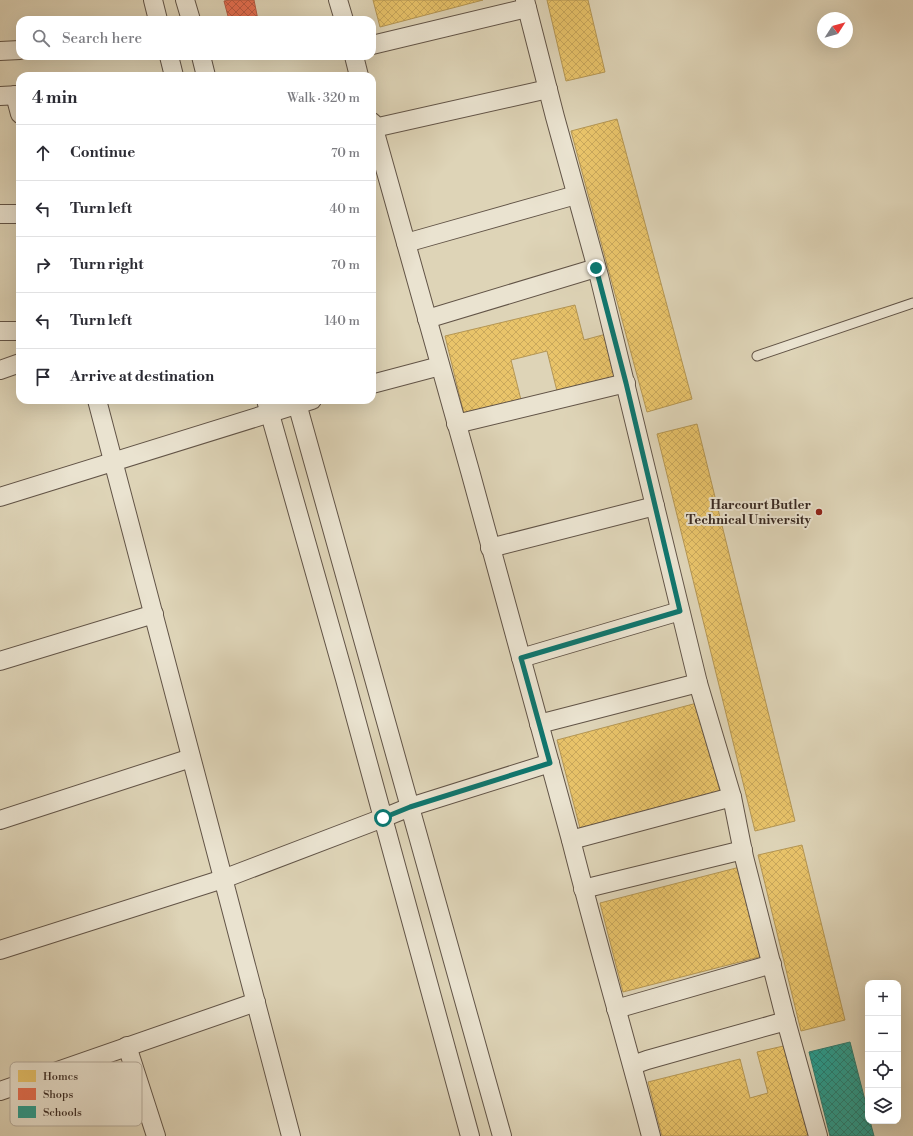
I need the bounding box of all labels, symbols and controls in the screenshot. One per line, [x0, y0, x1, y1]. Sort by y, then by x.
north arrow [817, 12, 853, 48]
search box [16, 16, 376, 60]
icon: search [30, 27, 52, 49]
text: Search here [62, 29, 142, 48]
text: 4 min [32, 87, 77, 109]
text: Walk · 320 m [287, 90, 360, 106]
icon: ahead [32, 142, 54, 164]
text: Continue [70, 143, 135, 162]
text: 70 m [331, 145, 360, 161]
icon: left [32, 198, 54, 220]
text: Turn left [70, 199, 132, 218]
text: 40 m [330, 201, 360, 217]
icon: right [32, 254, 54, 276]
text: Turn right [70, 255, 144, 274]
text: 70 m [331, 257, 360, 273]
route end [587, 259, 605, 277]
icon: left [32, 310, 54, 332]
text: Turn left [70, 311, 132, 330]
text: 140 m [324, 313, 360, 329]
icon: arrive [32, 366, 54, 388]
text: Arrive at destination [70, 367, 214, 386]
place label: Harcourt Butler Technical University [686, 497, 811, 528]
marker: Harcourt Butler Technical University [814, 507, 824, 517]
route start [374, 809, 392, 827]
map controls [865, 980, 901, 1124]
button: + [865, 980, 901, 1016]
button: − [865, 1016, 901, 1052]
button: locate [865, 1052, 901, 1088]
legend [10, 1062, 142, 1126]
text: Homes [43, 1070, 78, 1084]
text: Shops [43, 1088, 73, 1102]
button: layers [865, 1088, 901, 1124]
text: Schools [43, 1106, 82, 1120]

